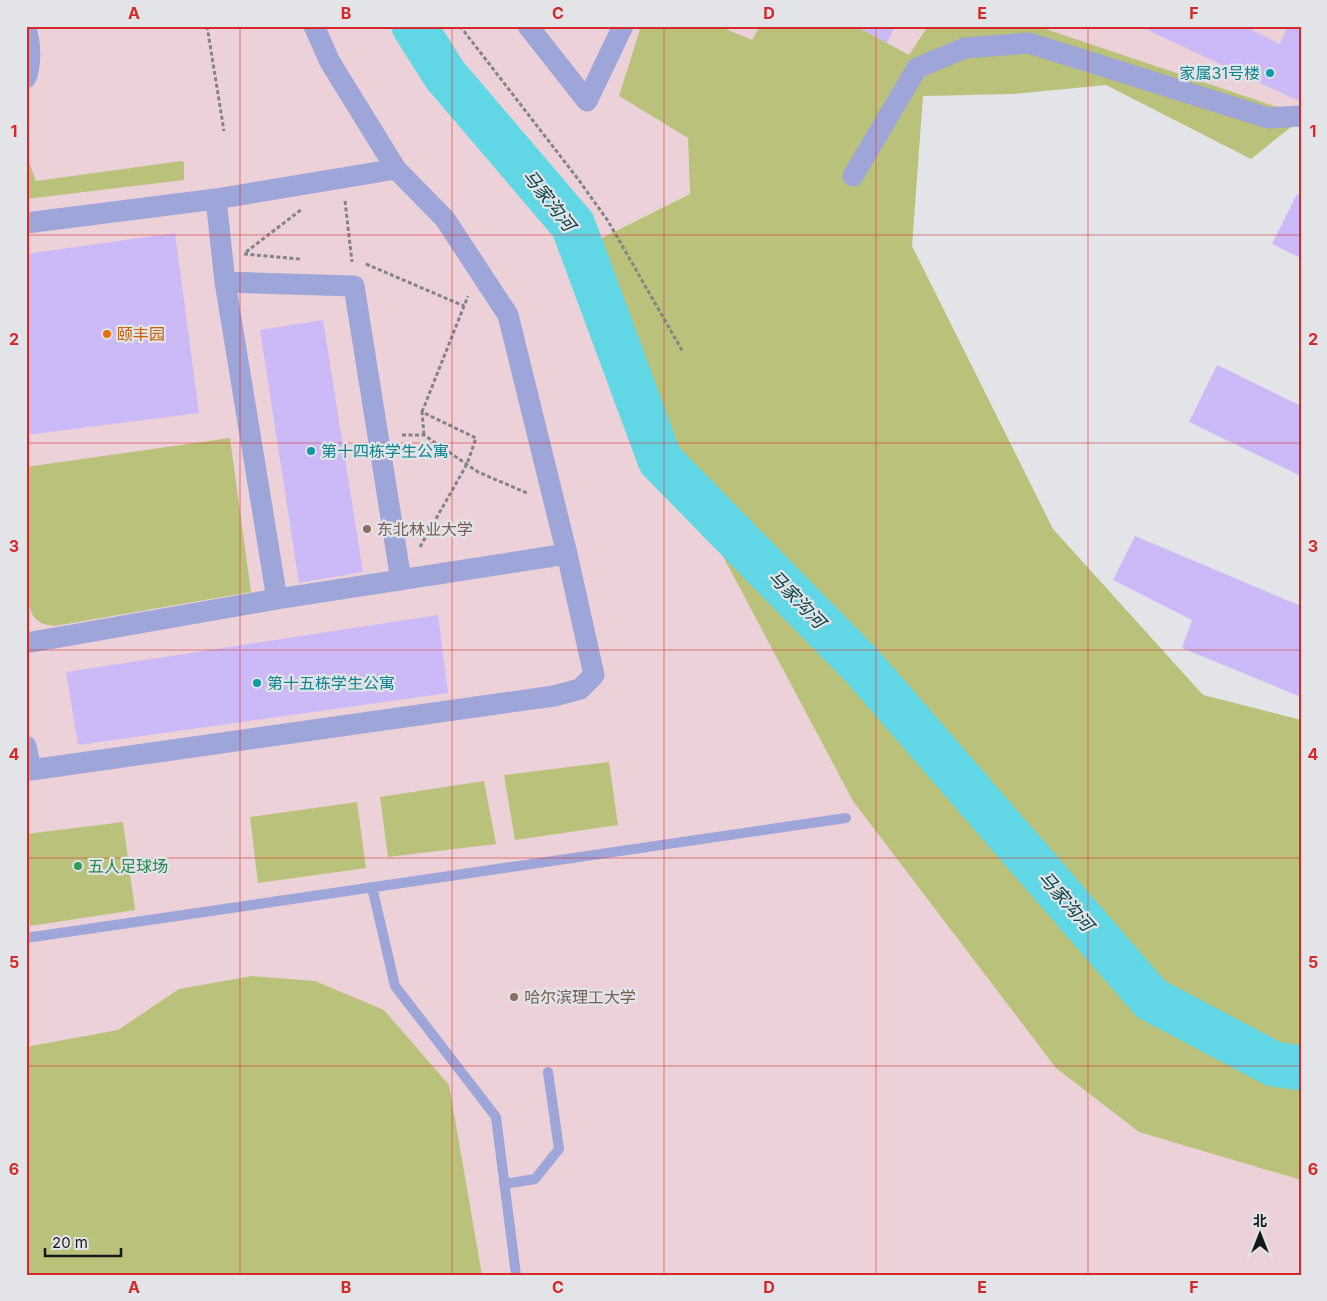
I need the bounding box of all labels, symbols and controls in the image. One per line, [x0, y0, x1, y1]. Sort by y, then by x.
text: A [128, 3, 140, 23]
text: B [341, 3, 351, 23]
text: C [552, 3, 564, 23]
text: D [763, 3, 775, 23]
text: E [977, 3, 987, 23]
text: F [1189, 3, 1199, 23]
place label: 家属31号楼 [1180, 63, 1260, 83]
marker: 家属31号楼 [1264, 67, 1276, 79]
text: 1 [11, 121, 17, 141]
text: 1 [1310, 121, 1316, 141]
water label: 马家沟河 [519, 165, 581, 237]
place label: 颐丰园 [117, 324, 165, 344]
marker: 颐丰园 [101, 328, 113, 340]
text: 2 [9, 329, 19, 349]
text: 2 [1308, 329, 1318, 349]
place label: 第十四栋学生公寓 [321, 441, 449, 461]
marker: 第十四栋学生公寓 [305, 445, 317, 457]
place label: 东北林业大学 [377, 519, 473, 539]
marker: 东北林业大学 [361, 523, 373, 535]
text: 3 [9, 536, 19, 556]
text: 3 [1308, 536, 1318, 556]
water label: 马家沟河 [764, 566, 832, 634]
place label: 第十五栋学生公寓 [267, 673, 395, 693]
marker: 第十五栋学生公寓 [251, 677, 263, 689]
text: 4 [9, 744, 20, 764]
text: 4 [1308, 744, 1319, 764]
place label: 五人足球场 [88, 856, 168, 876]
marker: 五人足球场 [72, 860, 84, 872]
water label: 马家沟河 [1034, 867, 1100, 937]
text: 5 [9, 952, 19, 972]
text: 5 [1308, 952, 1318, 972]
place label: 哈尔滨理工大学 [524, 987, 636, 1007]
marker: 哈尔滨理工大学 [508, 991, 520, 1003]
text: 6 [9, 1159, 19, 1179]
text: 6 [1308, 1159, 1318, 1179]
north arrow [1234, 1208, 1284, 1258]
text: 北 [1253, 1212, 1267, 1229]
scale bar [45, 1226, 121, 1258]
text: 20 m [52, 1233, 88, 1252]
text: A [128, 1277, 140, 1297]
text: B [341, 1277, 351, 1297]
text: C [552, 1277, 564, 1297]
text: D [763, 1277, 775, 1297]
text: E [977, 1277, 987, 1297]
text: F [1189, 1277, 1199, 1297]

